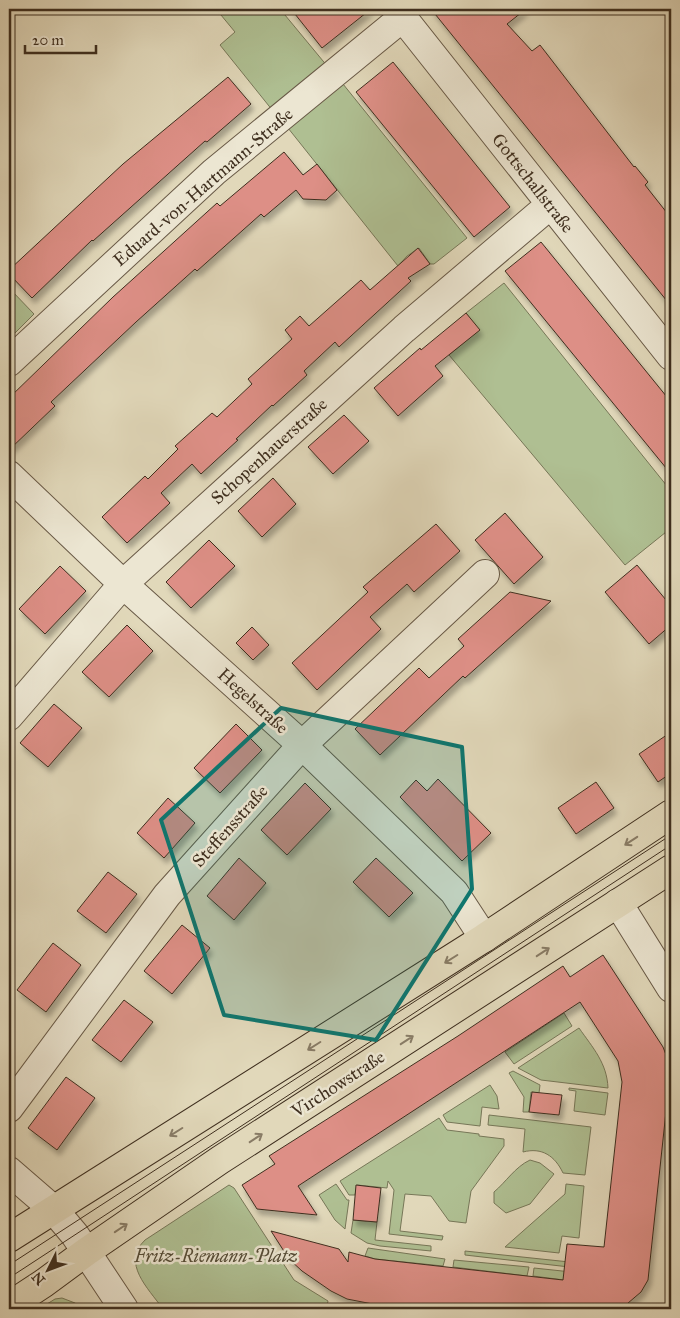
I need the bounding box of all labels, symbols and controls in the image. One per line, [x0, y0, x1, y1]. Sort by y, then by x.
scale bar [25, 22, 96, 54]
text: 20 m [32, 31, 64, 49]
street label: Eduard-von-Hartmann-Straße [109, 103, 297, 271]
street label: Gottschallstraße [487, 129, 579, 237]
street label: Schopenhauerstraße [206, 393, 332, 509]
street label: Hegelstraße [212, 663, 293, 739]
street label: Steffensstraße [187, 780, 273, 872]
one-way arrow [624, 836, 638, 847]
one-way arrow [536, 946, 550, 956]
one-way arrow [444, 954, 458, 964]
one-way arrow [399, 1035, 413, 1045]
one-way arrow [307, 1041, 321, 1051]
street label: Virchowstraße [286, 1046, 389, 1123]
one-way arrow [169, 1127, 183, 1138]
one-way arrow [248, 1132, 262, 1142]
one-way arrow [114, 1223, 128, 1233]
park label: Fritz-Riemann-Platz [133, 1245, 298, 1267]
north arrow [22, 1246, 72, 1296]
text: N [28, 1268, 49, 1288]

